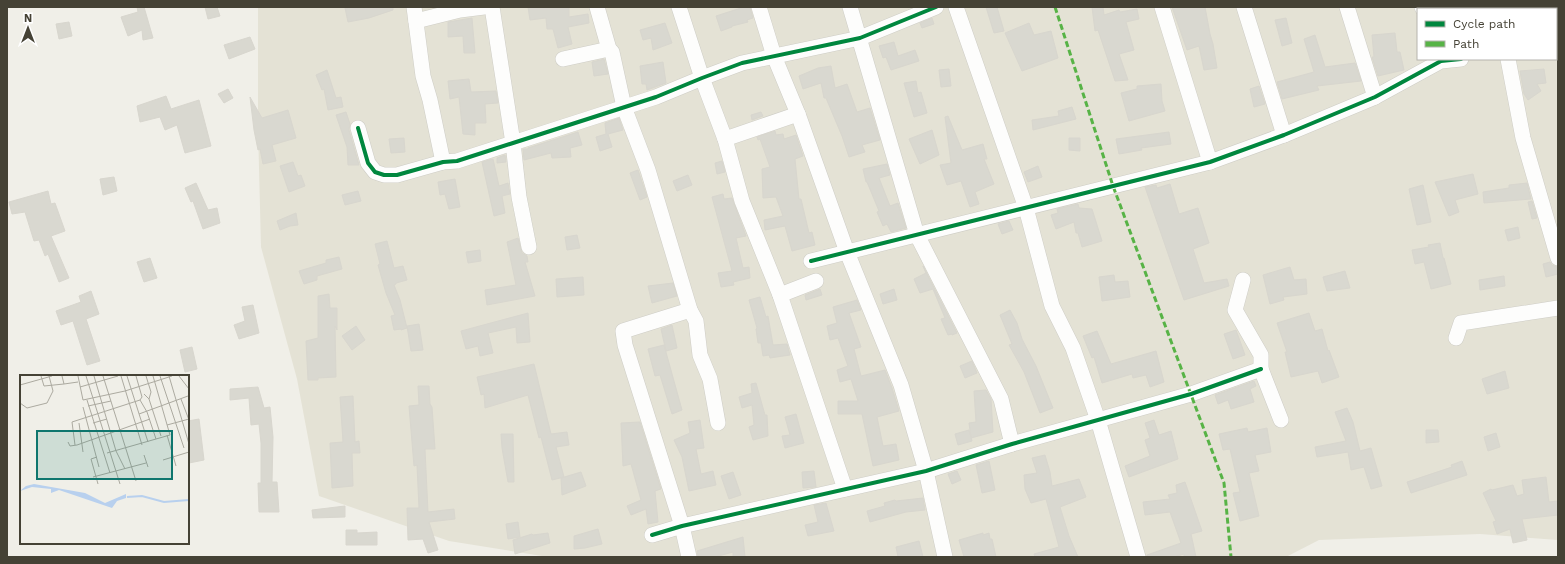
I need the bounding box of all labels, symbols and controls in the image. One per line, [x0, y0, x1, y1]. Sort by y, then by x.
north arrow [8, 8, 48, 48]
legend [1417, 8, 1557, 60]
text: N [24, 12, 32, 25]
text: Cycle path [1453, 17, 1515, 31]
text: Path [1453, 37, 1479, 51]
inset map [20, 375, 189, 544]

